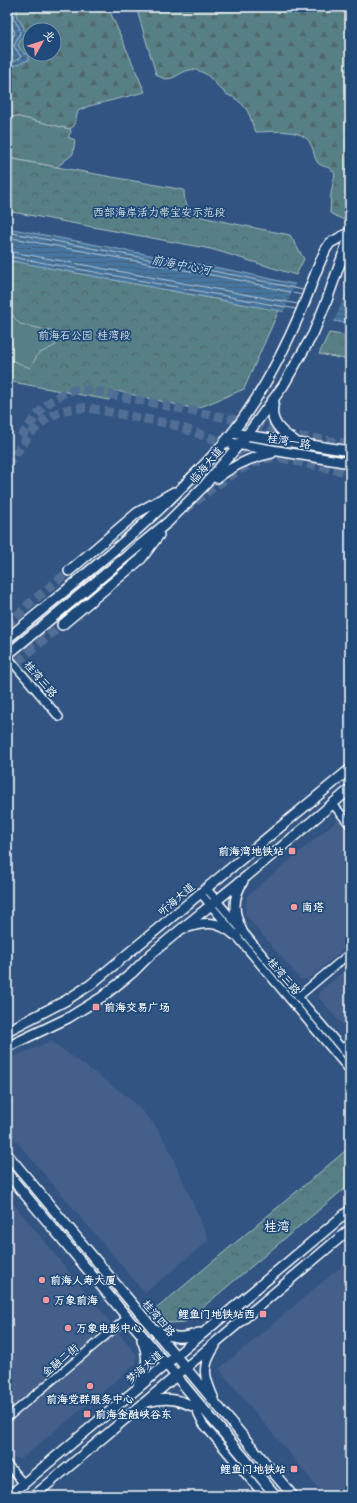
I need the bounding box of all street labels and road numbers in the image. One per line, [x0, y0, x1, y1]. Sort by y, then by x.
street label: 桂湾一路 [266, 430, 312, 454]
street label: 临海大道 [186, 443, 228, 488]
street label: 桂湾三路 [19, 657, 61, 702]
street label: 听海大道 [154, 879, 199, 921]
street label: 桂湾三路 [262, 954, 304, 999]
street label: 桂湾四路 [137, 1296, 179, 1341]
street label: 金融二街 [38, 1339, 84, 1382]
street label: 梦海大道 [122, 1347, 167, 1389]

